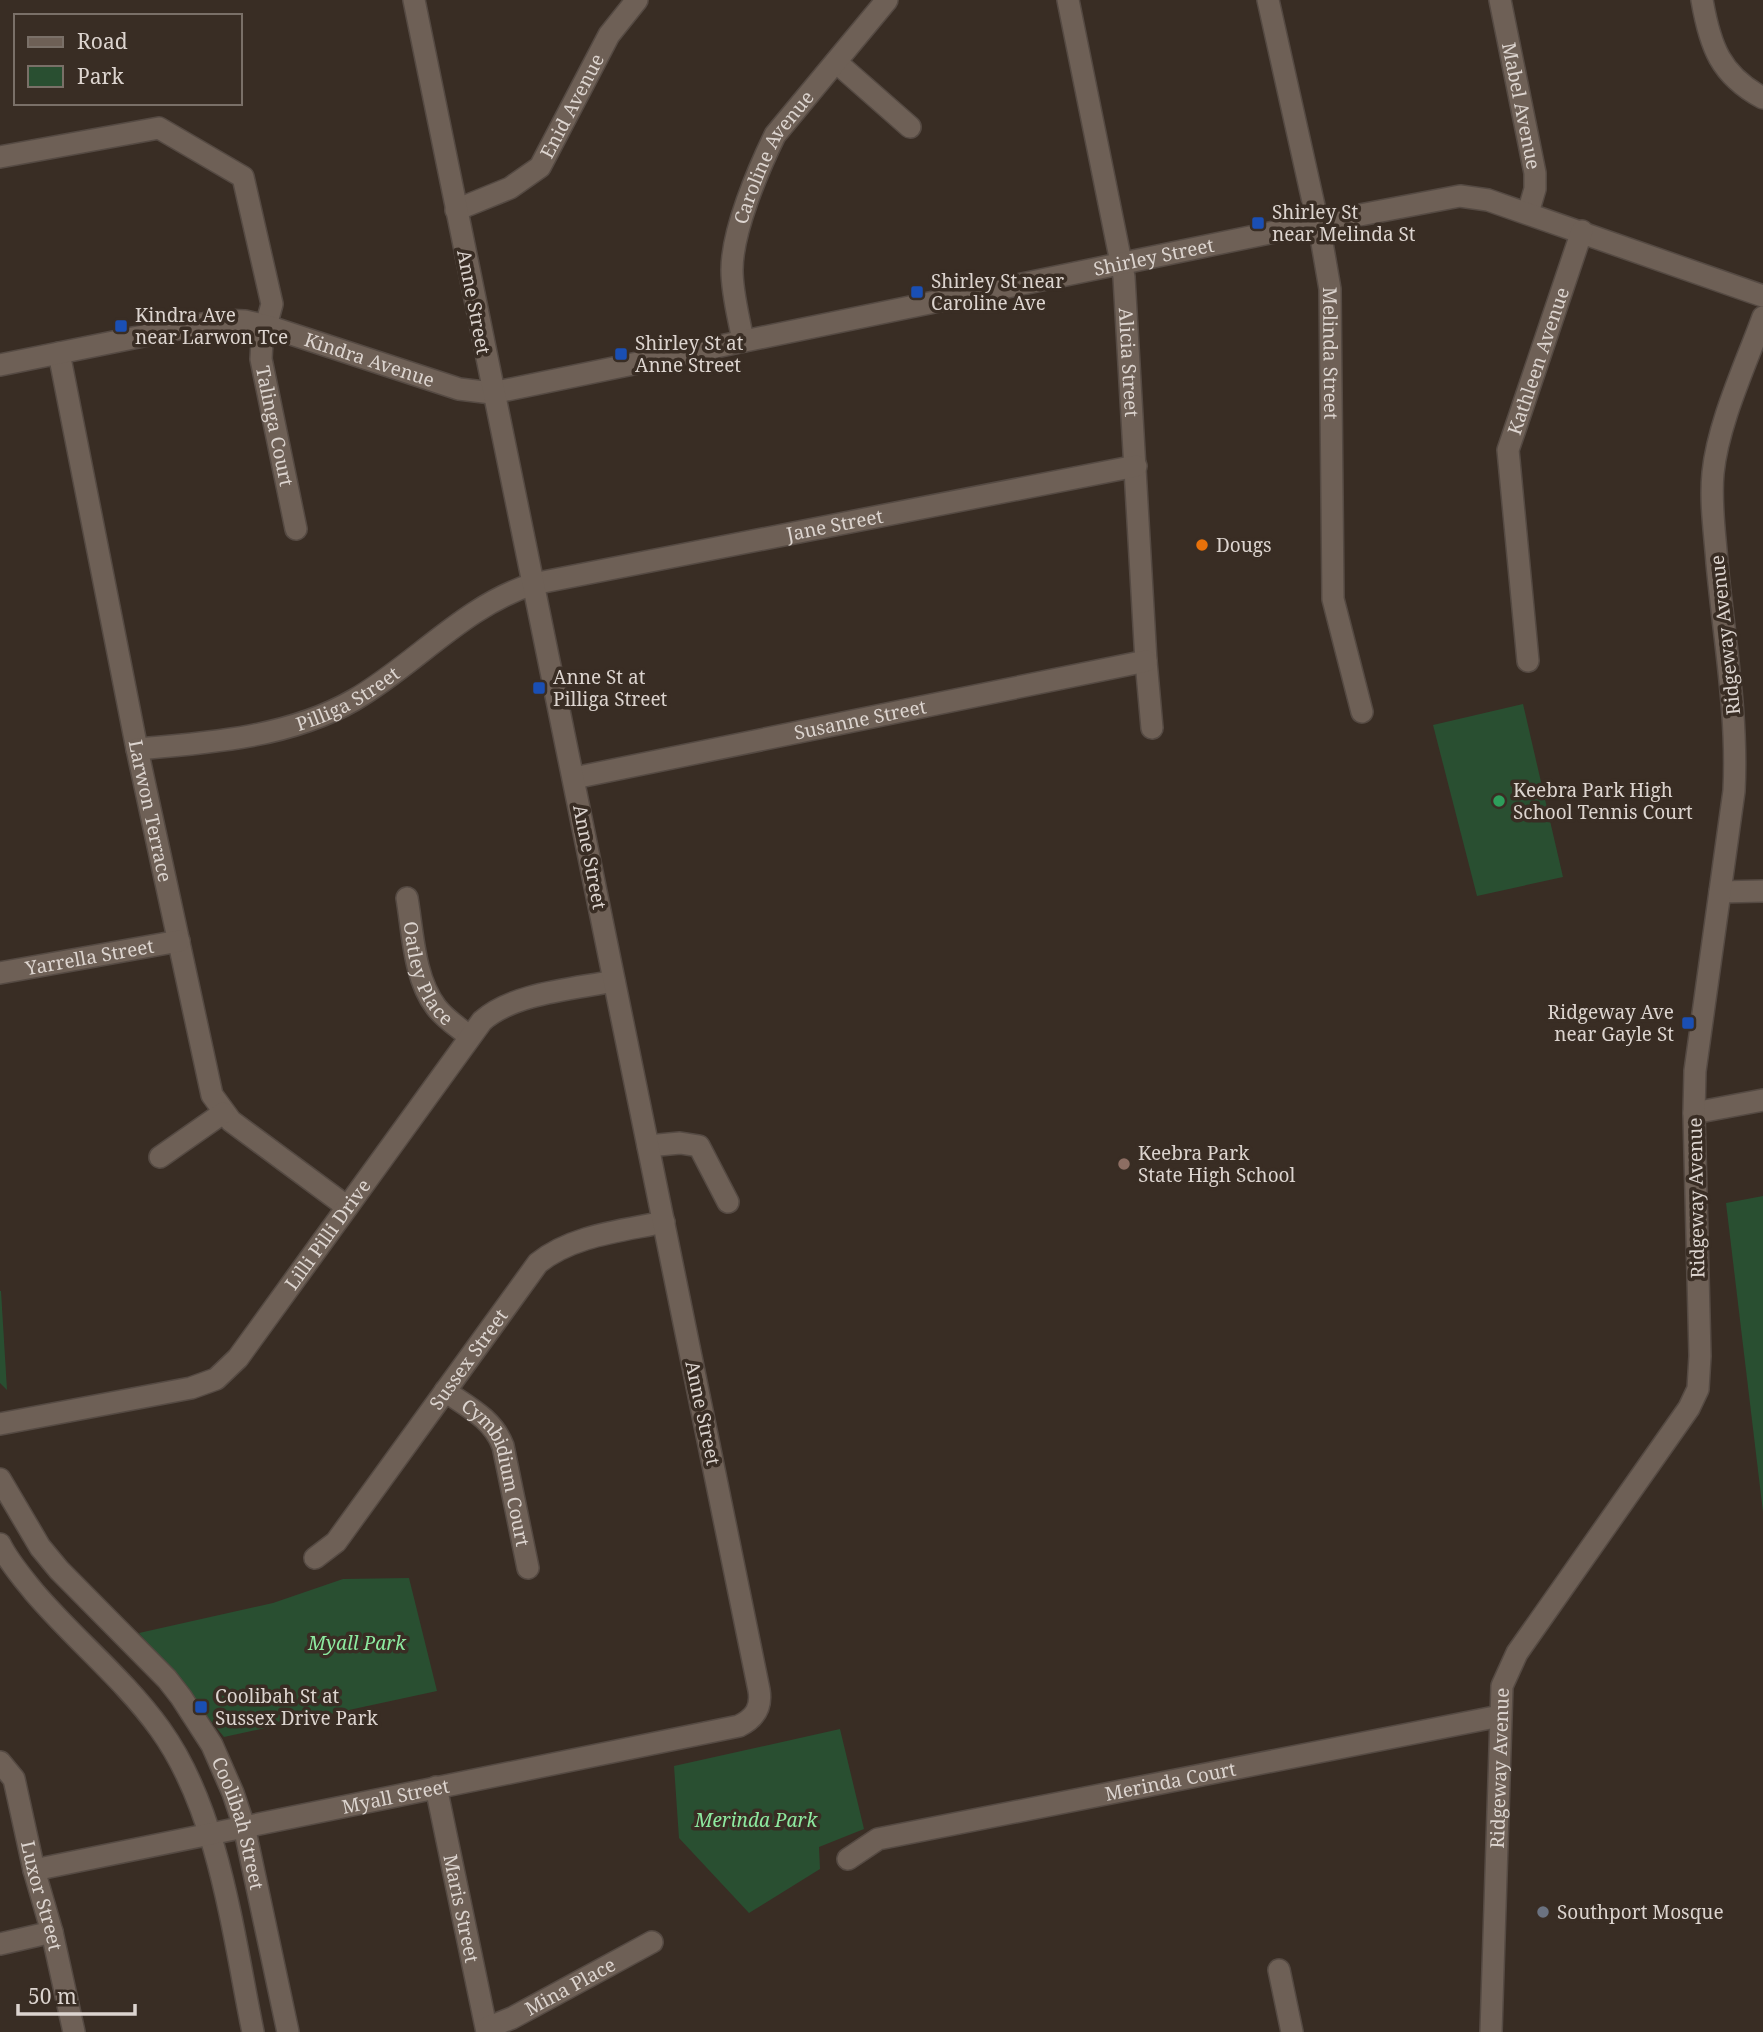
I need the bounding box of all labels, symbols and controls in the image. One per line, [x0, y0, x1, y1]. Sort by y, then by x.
legend [14, 14, 242, 105]
text: Road [77, 27, 128, 55]
street label: Mabel Avenue [1496, 40, 1547, 172]
street label: Enid Avenue [534, 49, 610, 163]
text: Park [77, 62, 124, 90]
street label: Caroline Avenue [727, 85, 820, 227]
place label: Shirley St near Melinda St [1272, 199, 1416, 247]
marker: Shirley St near Melinda St [1250, 215, 1266, 231]
street label: Shirley Street [1091, 232, 1217, 282]
street label: Anne Street [451, 247, 497, 357]
place label: Shirley St near Caroline Ave [931, 268, 1064, 316]
marker: Shirley St near Caroline Ave [909, 284, 925, 300]
street label: Kathleen Avenue [1501, 284, 1575, 438]
street label: Melinda Street [1317, 287, 1344, 420]
place label: Kindra Ave near Larwon Tce [135, 302, 288, 350]
street label: Alicia Street [1113, 307, 1145, 418]
marker: Kindra Ave near Larwon Tce [113, 318, 129, 334]
street label: Kindra Avenue [301, 326, 438, 393]
place label: Shirley St at Anne Street [635, 330, 744, 378]
marker: Shirley St at Anne Street [613, 346, 629, 362]
street label: Talinga Court [250, 364, 300, 489]
street label: Jane Street [783, 503, 886, 547]
place label: Dougs [1216, 532, 1272, 558]
marker: Dougs [1194, 537, 1210, 553]
street label: Ridgeway Avenue [1704, 554, 1746, 716]
street label: Pilliga Street [293, 660, 405, 737]
place label: Anne St at Pilliga Street [553, 664, 668, 712]
marker: Anne St at Pilliga Street [531, 680, 547, 696]
street label: Susanne Street [792, 693, 929, 746]
street label: Larwon Terrace [123, 738, 178, 884]
place label: Keebra Park High School Tennis Court [1513, 777, 1693, 825]
marker: Keebra Park High School Tennis Court [1491, 793, 1507, 809]
street label: Anne Street [567, 802, 613, 912]
street label: Oatley Place [397, 920, 459, 1031]
street label: Yarrella Street [22, 933, 156, 981]
place label: Ridgeway Ave near Gayle St [1548, 999, 1674, 1047]
marker: Ridgeway Ave near Gayle St [1680, 1015, 1696, 1031]
street label: Ridgeway Avenue [1682, 1117, 1710, 1279]
place label: Keebra Park State High School [1138, 1140, 1296, 1188]
marker: Keebra Park State High School [1116, 1156, 1132, 1172]
street label: Lilli Pilli Drive [279, 1174, 377, 1295]
street label: Sussex Street [423, 1303, 514, 1415]
street label: Anne Street [679, 1358, 727, 1468]
street label: Cymbidium Court [456, 1393, 536, 1549]
park label: Myall Park [307, 1630, 407, 1656]
place label: Coolibah St at Sussex Drive Park [215, 1683, 379, 1731]
street label: Ridgeway Avenue [1484, 1687, 1515, 1849]
marker: Coolibah St at Sussex Drive Park [193, 1699, 209, 1715]
street label: Coolibah Street [206, 1752, 270, 1892]
street label: Merinda Court [1103, 1755, 1238, 1807]
street label: Myall Street [340, 1772, 452, 1820]
park label: Merinda Park [694, 1807, 819, 1833]
street label: Luxor Street [15, 1838, 69, 1953]
street label: Maris Street [437, 1852, 485, 1965]
place label: Southport Mosque [1557, 1899, 1724, 1925]
marker: Southport Mosque [1535, 1904, 1551, 1920]
street label: Mina Place [520, 1951, 620, 2022]
scale bar [18, 1972, 135, 2016]
text: 50 m [28, 1982, 77, 2010]

